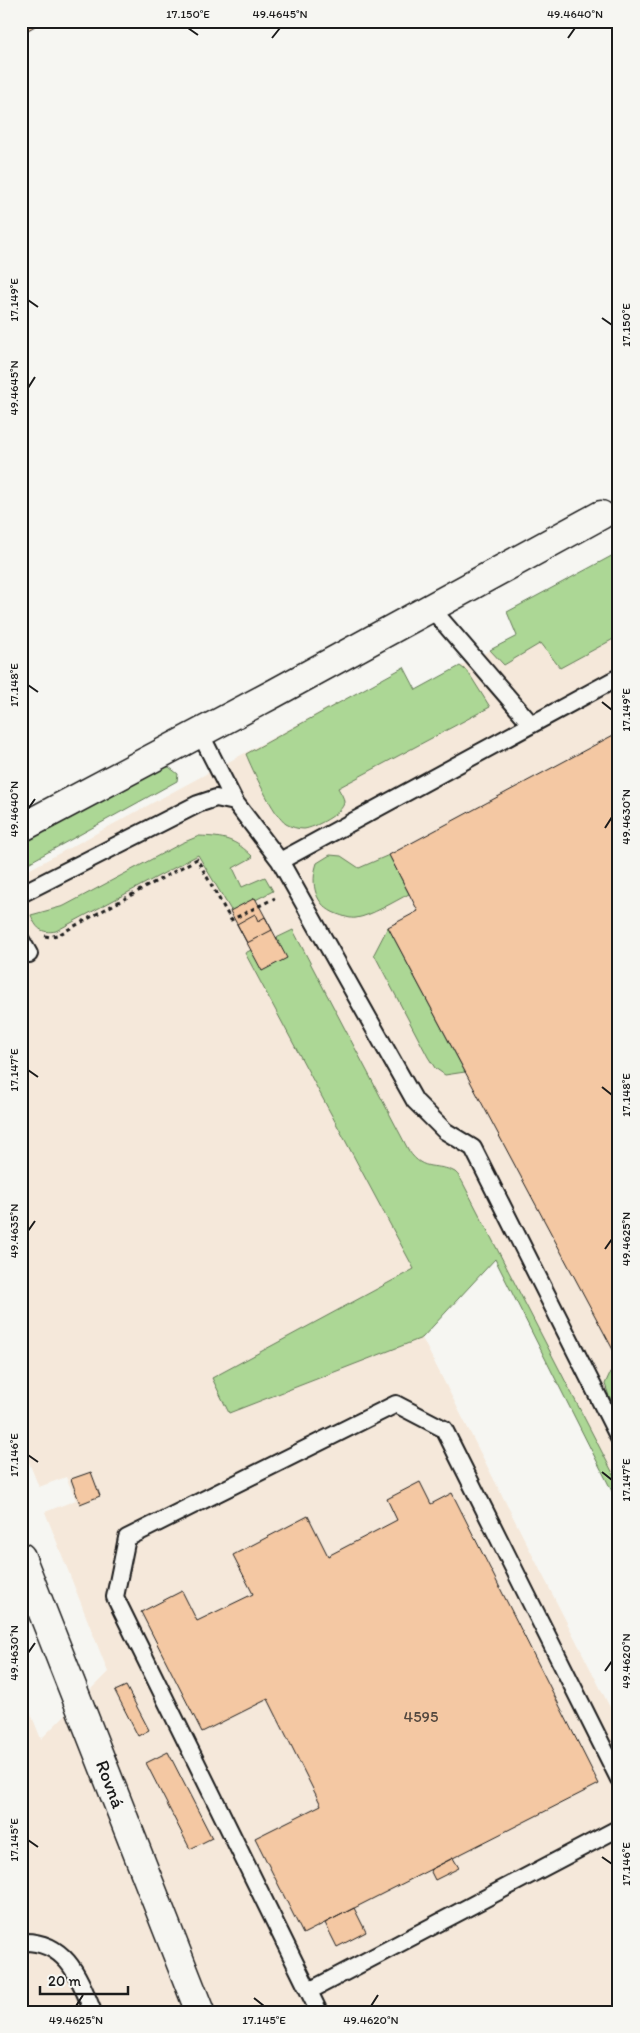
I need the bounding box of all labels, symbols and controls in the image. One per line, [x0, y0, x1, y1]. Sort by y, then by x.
text: 17.150°E [166, 7, 210, 21]
text: 49.4645°N [252, 7, 308, 21]
text: 49.4640°N [547, 7, 603, 21]
text: 17.149°E [7, 278, 21, 322]
text: 17.150°E [619, 303, 633, 347]
text: 49.4645°N [7, 360, 21, 416]
text: 17.148°E [7, 663, 21, 707]
text: 17.149°E [619, 688, 633, 732]
text: 49.4640°N [7, 781, 21, 837]
text: 49.4630°N [619, 789, 633, 845]
text: 17.147°E [7, 1048, 21, 1092]
text: 17.148°E [619, 1073, 633, 1117]
text: 49.4635°N [7, 1204, 21, 1258]
text: 49.4625°N [619, 1212, 633, 1266]
text: 17.146°E [7, 1433, 21, 1477]
text: 17.147°E [619, 1458, 633, 1502]
text: 49.4630°N [7, 1625, 21, 1681]
text: 49.4620°N [619, 1633, 633, 1689]
house number: 4595 [404, 1707, 438, 1726]
street label: Rovná [91, 1757, 130, 1812]
text: 17.145°E [7, 1818, 21, 1862]
text: 17.146°E [619, 1842, 633, 1886]
scale bar [40, 1963, 128, 1995]
text: 20 m [48, 1972, 82, 1990]
text: 49.4625°N [49, 2013, 103, 2027]
text: 17.145°E [242, 2013, 286, 2027]
text: 49.4620°N [343, 2013, 399, 2027]

